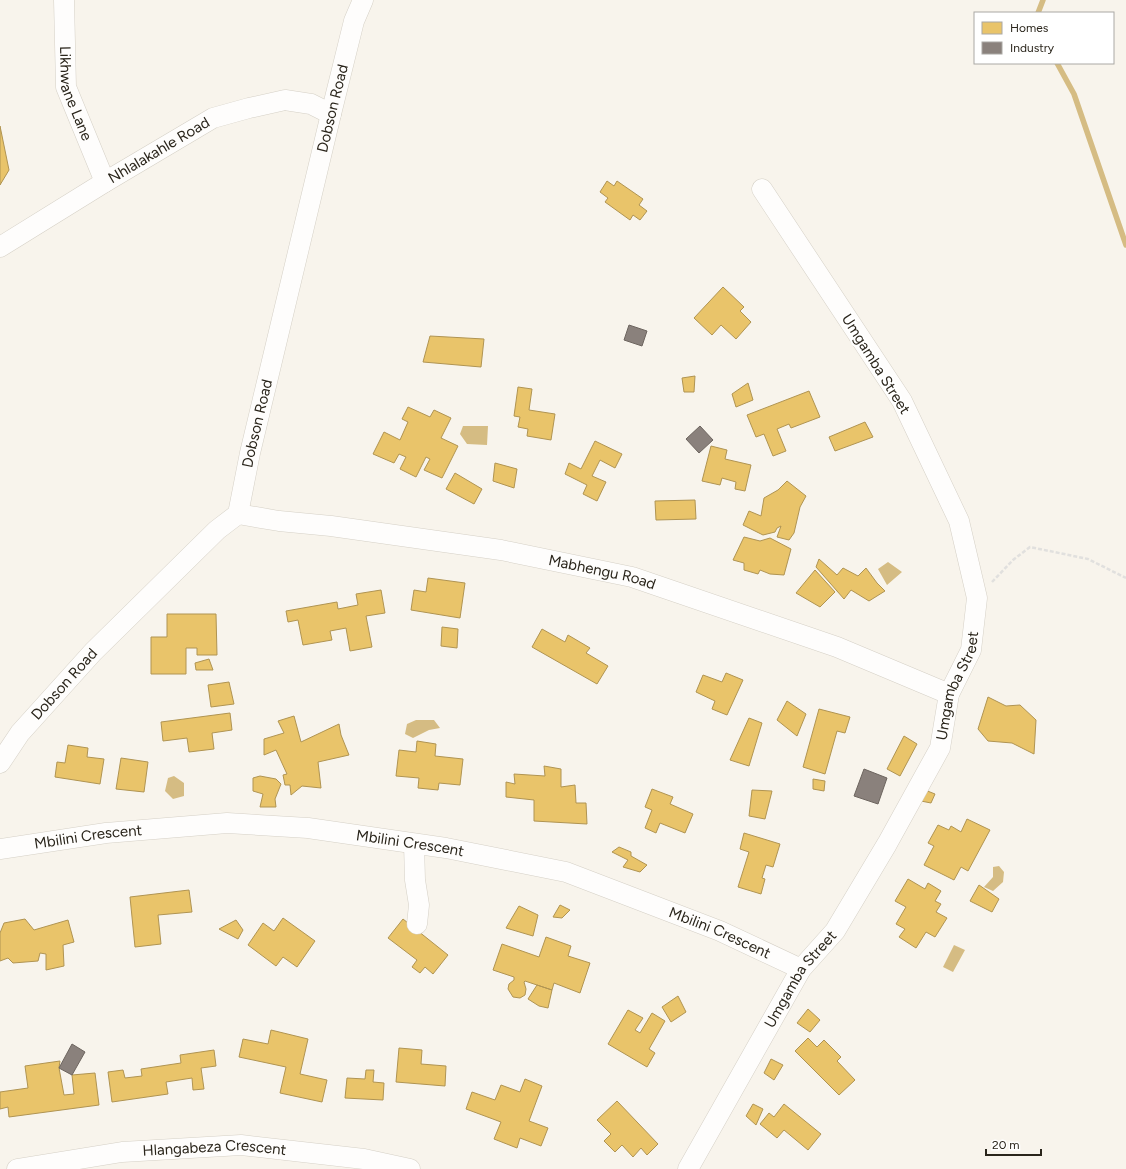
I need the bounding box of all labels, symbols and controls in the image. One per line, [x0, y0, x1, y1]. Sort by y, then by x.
legend [974, 12, 1114, 64]
text: Homes [1010, 21, 1049, 35]
text: Industry [1010, 41, 1055, 55]
street label: Likhwane Lane [56, 46, 96, 143]
street label: Dobson Road [313, 62, 352, 154]
street label: Nhlalakahle Road [105, 113, 213, 187]
street label: Umgamba Street [838, 311, 914, 418]
street label: Dobson Road [238, 378, 276, 469]
street label: Mabhengu Road [547, 551, 658, 593]
street label: Umgamba Street [932, 630, 982, 742]
street label: Dobson Road [27, 644, 101, 724]
street label: Mbilini Crescent [33, 821, 143, 853]
street label: Mbilini Crescent [355, 826, 466, 860]
street label: Mbilini Crescent [666, 903, 774, 963]
street label: Umgamba Street [761, 926, 840, 1031]
scale bar [986, 1131, 1041, 1157]
street label: Hlangabeza Crescent [142, 1136, 288, 1160]
text: 20 m [992, 1138, 1020, 1152]

